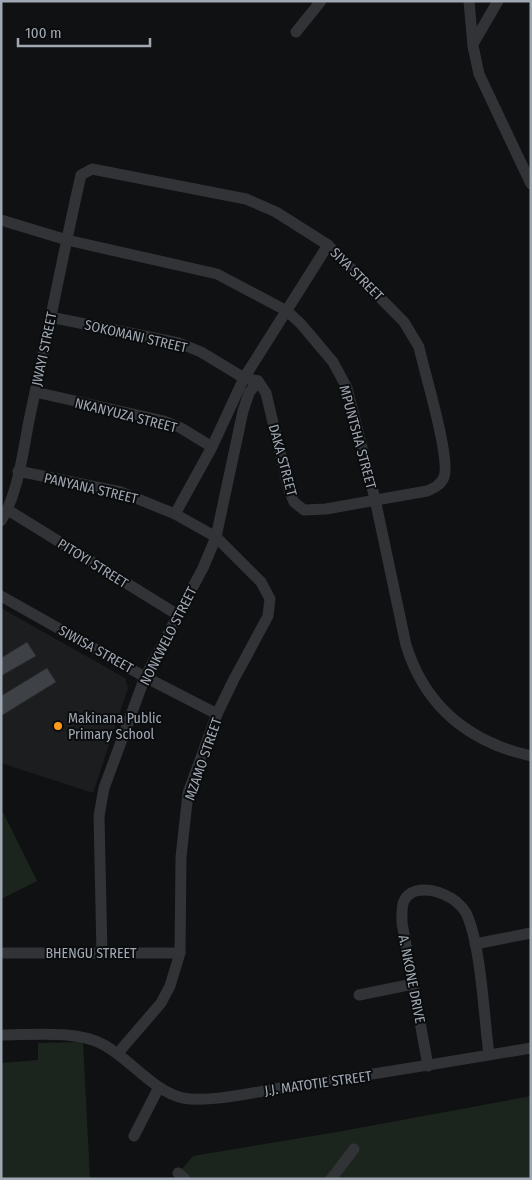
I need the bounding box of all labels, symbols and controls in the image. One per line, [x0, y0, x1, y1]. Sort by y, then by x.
scale bar [18, 15, 150, 47]
text: 100 m [25, 24, 62, 42]
street label: SIYA STREET [327, 244, 387, 305]
street label: JWAYI STREET [28, 310, 61, 388]
street label: SOKOMANI STREET [83, 316, 189, 357]
street label: MPUNTSHA STREET [336, 383, 380, 491]
street label: NKANYUZA STREET [73, 395, 179, 436]
street label: DAKA STREET [265, 422, 300, 498]
street label: PANYANA STREET [42, 469, 140, 508]
street label: PITOYI STREET [54, 535, 131, 592]
street label: NONKWELO STREET [136, 584, 201, 688]
street label: SIWISA STREET [55, 622, 136, 677]
place label: Makinana Public Primary School [68, 710, 162, 743]
street label: MZAMO STREET [181, 715, 226, 803]
marker: Makinana Public Primary School [52, 720, 64, 732]
street label: A. NKONE DRIVE [395, 933, 428, 1025]
street label: BHENGU STREET [45, 945, 137, 962]
street label: J.J. MATOTIE STREET [263, 1067, 373, 1099]

